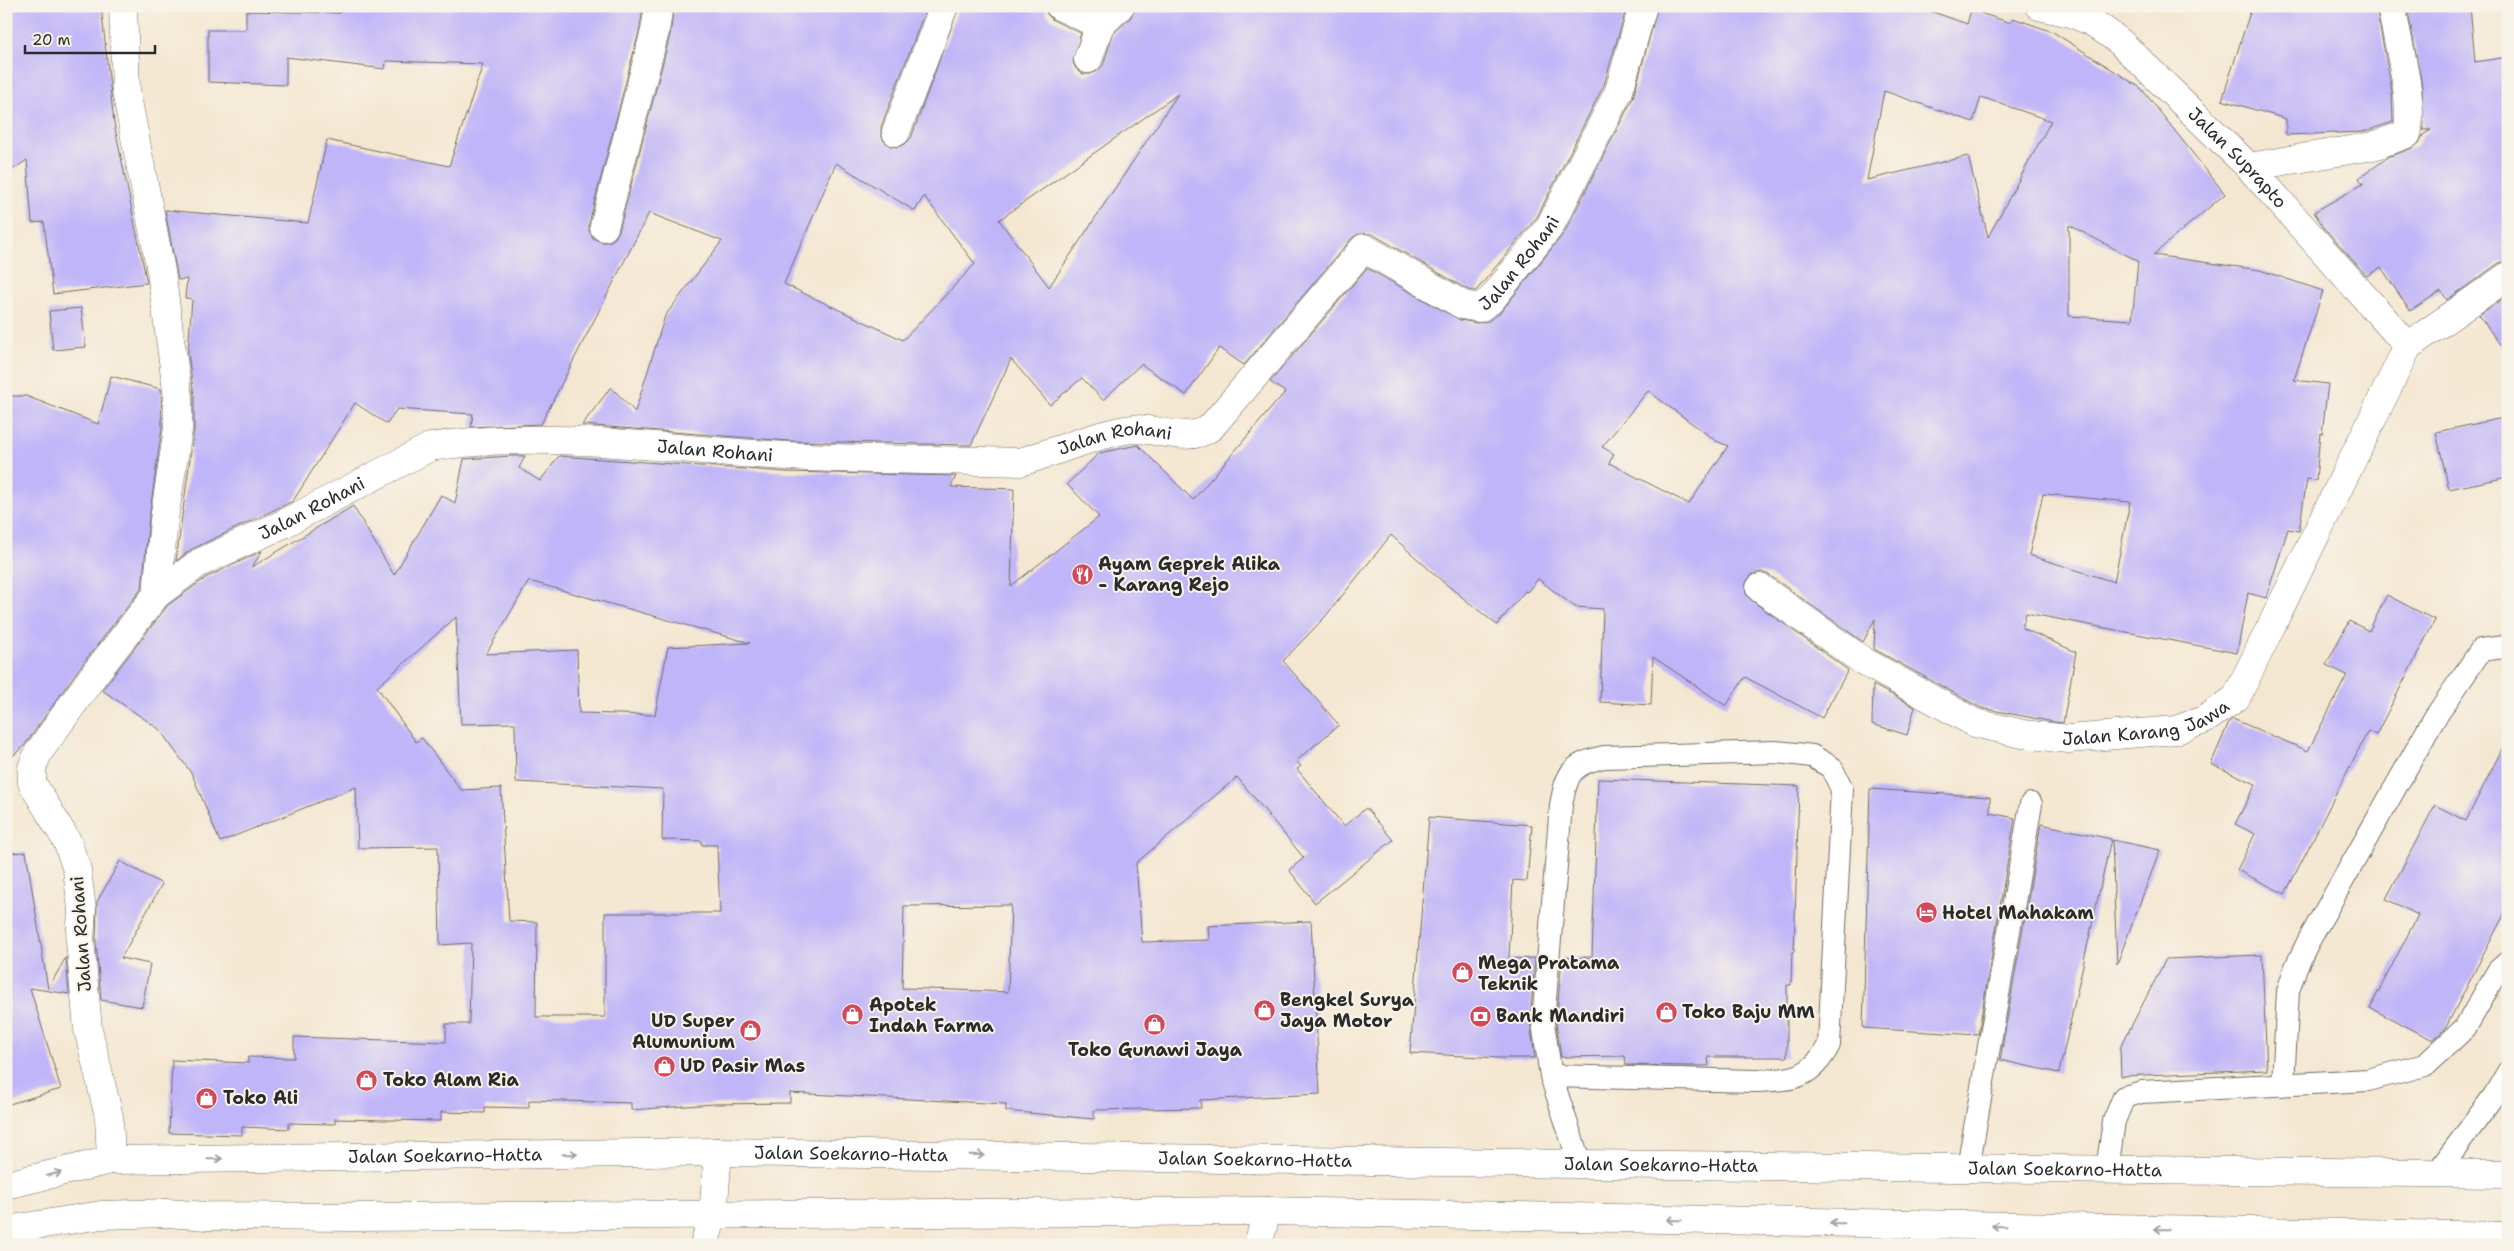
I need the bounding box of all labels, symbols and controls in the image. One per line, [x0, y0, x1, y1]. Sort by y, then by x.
scale bar [25, 22, 155, 54]
text: 20 m [32, 30, 71, 50]
street label: Jalan Suprapto [2183, 102, 2292, 213]
street label: Jalan Rohani [1475, 212, 1565, 317]
street label: Jalan Rohani [1055, 417, 1174, 461]
street label: Jalan Rohani [656, 434, 774, 467]
street label: Jalan Rohani [255, 471, 369, 546]
place label: Ayam Geprek Alika - Karang Rejo [1098, 552, 1281, 597]
restaurant icon: Ayam Geprek Alika - Karang Rejo [1070, 562, 1094, 586]
street label: Jalan Karang Jawa [2061, 694, 2234, 751]
street label: Jalan Rohani [65, 875, 97, 993]
hotel icon: Hotel Mahakam [1914, 901, 1938, 925]
place label: Hotel Mahakam [1942, 901, 2094, 925]
place label: Mega Pratama Teknik [1478, 951, 1620, 996]
shop icon: Mega Pratama Teknik [1450, 961, 1474, 985]
place label: Bengkel Surya Jaya Motor [1280, 988, 1415, 1033]
place label: Apotek Indah Farma [869, 993, 995, 1038]
shop icon: Bengkel Surya Jaya Motor [1252, 998, 1276, 1022]
shop icon: Toko Baju MM [1654, 1000, 1678, 1024]
place label: Toko Baju MM [1682, 1000, 1815, 1024]
shop icon: Apotek Indah Farma [841, 1003, 865, 1027]
bank icon: Bank Mandiri [1468, 1004, 1492, 1028]
place label: Bank Mandiri [1496, 1004, 1625, 1028]
place label: UD Super Alumunium [632, 1009, 736, 1054]
shop icon: Toko Gunawi Jaya [1143, 1013, 1167, 1037]
shop icon: UD Super Alumunium [739, 1019, 763, 1043]
place label: Toko Gunawi Jaya [1068, 1038, 1243, 1062]
shop icon: UD Pasir Mas [652, 1054, 676, 1078]
place label: UD Pasir Mas [680, 1054, 805, 1078]
shop icon: Toko Alam Ria [355, 1068, 379, 1092]
place label: Toko Alam Ria [383, 1068, 520, 1092]
shop icon: Toko Ali [195, 1086, 219, 1110]
place label: Toko Ali [223, 1086, 298, 1110]
street label: Jalan Soekarno-Hatta [754, 1141, 948, 1167]
street label: Jalan Soekarno-Hatta [348, 1142, 542, 1169]
street label: Jalan Soekarno-Hatta [1158, 1146, 1352, 1173]
one-way arrow [561, 1149, 577, 1159]
one-way arrow [968, 1150, 985, 1160]
street label: Jalan Soekarno-Hatta [1564, 1152, 1758, 1178]
one-way arrow [206, 1154, 222, 1164]
street label: Jalan Soekarno-Hatta [1968, 1156, 2162, 1182]
one-way arrow [45, 1169, 61, 1178]
one-way arrow [1666, 1215, 1682, 1224]
one-way arrow [1829, 1218, 1845, 1228]
one-way arrow [1991, 1221, 2008, 1231]
one-way arrow [2154, 1225, 2170, 1234]

